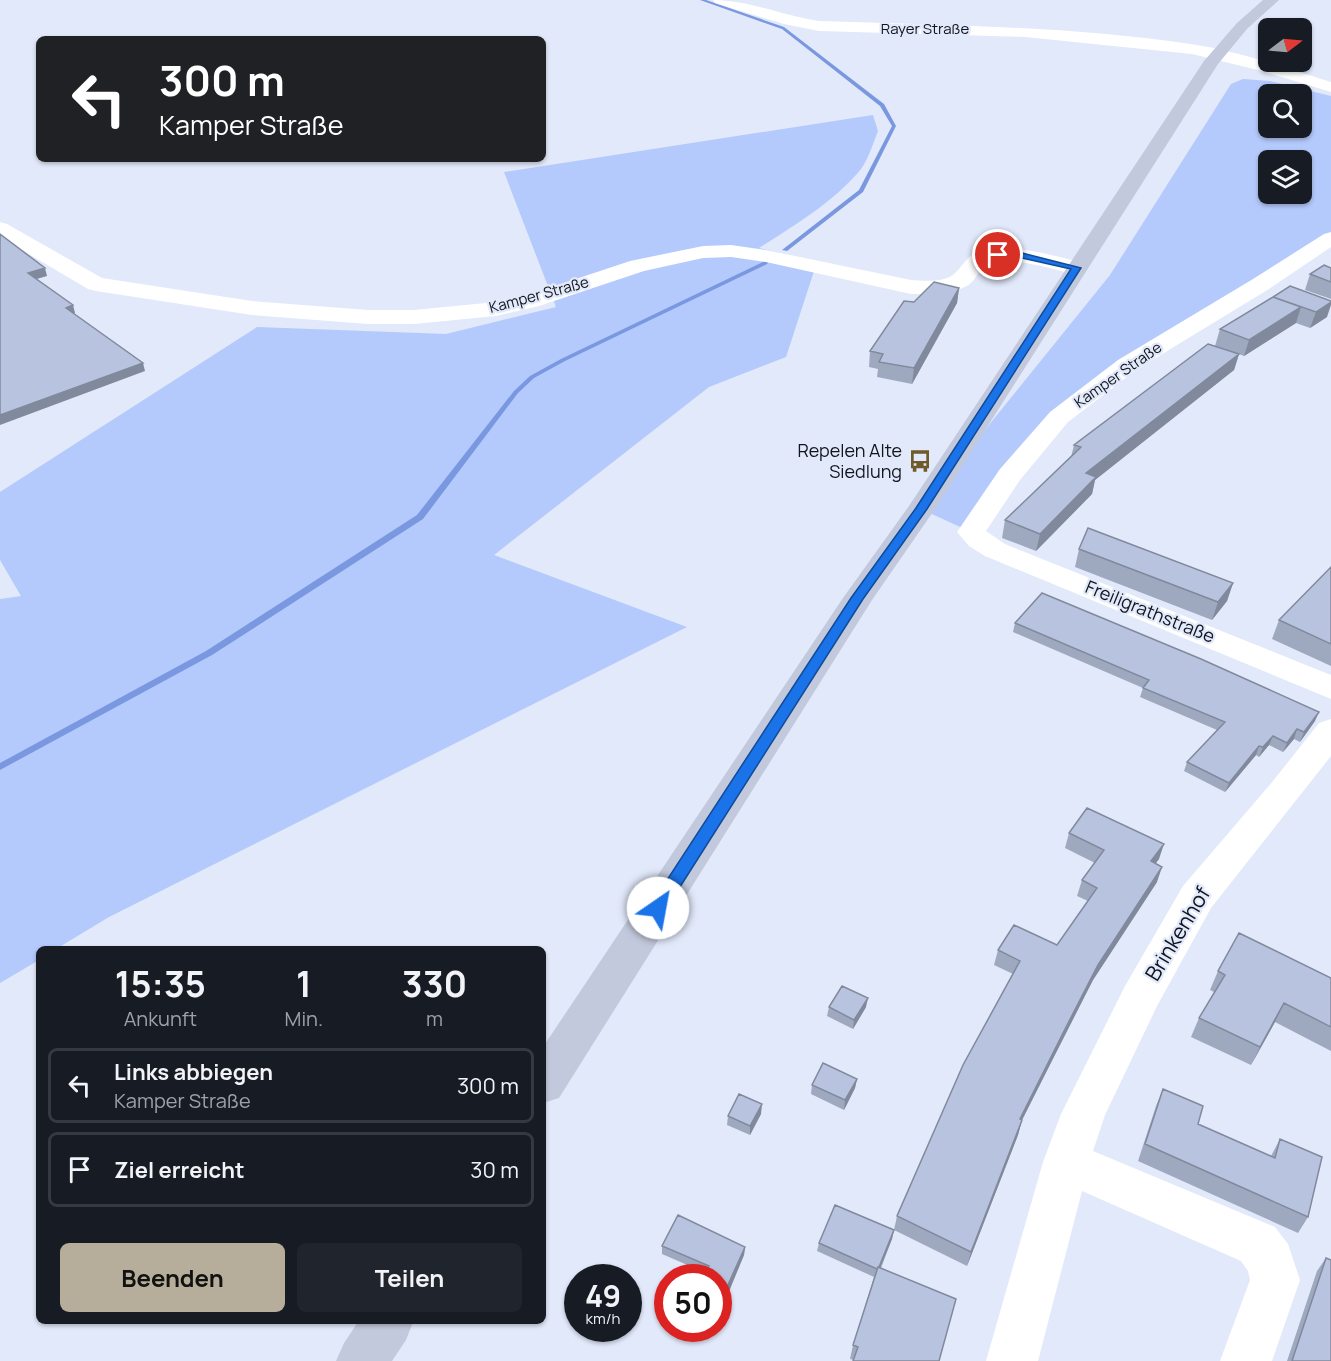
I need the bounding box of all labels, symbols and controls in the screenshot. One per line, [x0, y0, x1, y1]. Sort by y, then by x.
street label: Rayer Straße [881, 18, 970, 39]
north arrow [1258, 18, 1312, 72]
map controls [1258, 18, 1312, 204]
text: 300 m [159, 51, 285, 109]
icon: left [60, 60, 138, 138]
button: search [1258, 84, 1312, 138]
text: Kamper Straße [159, 106, 343, 143]
button: layers [1258, 150, 1312, 204]
pin [972, 229, 1023, 280]
icon: arrive [981, 238, 1014, 271]
street label: Kamper Straße [487, 271, 591, 318]
street label: Kamper Straße [1070, 336, 1166, 413]
place label: Repelen Alte Siedlung [798, 438, 902, 483]
bus stop icon: Repelen Alte Siedlung [907, 448, 933, 474]
street label: Freiligrathstraße [1082, 574, 1219, 648]
position arrow [626, 876, 690, 940]
street label: Brinkenhof [1138, 881, 1216, 986]
text: 15:35 [115, 959, 206, 1008]
text: 1 [296, 959, 312, 1008]
text: 330 [402, 959, 467, 1008]
text: Ankunft [124, 1005, 197, 1032]
text: Min. [285, 1005, 323, 1032]
text: m [426, 1005, 443, 1032]
text: Links abbiegen [114, 1057, 273, 1087]
icon: left [63, 1069, 96, 1102]
text: 300 m [457, 1071, 519, 1101]
text: Kamper Straße [114, 1087, 251, 1114]
icon: arrive [63, 1153, 96, 1186]
text: Ziel erreicht [114, 1155, 245, 1185]
text: 30 m [470, 1155, 519, 1185]
button: Beenden [60, 1243, 285, 1312]
button: Teilen [297, 1243, 522, 1312]
speed limit sign: 50 [654, 1264, 732, 1342]
text: 49 [585, 1275, 621, 1316]
text: km/h [586, 1308, 620, 1329]

